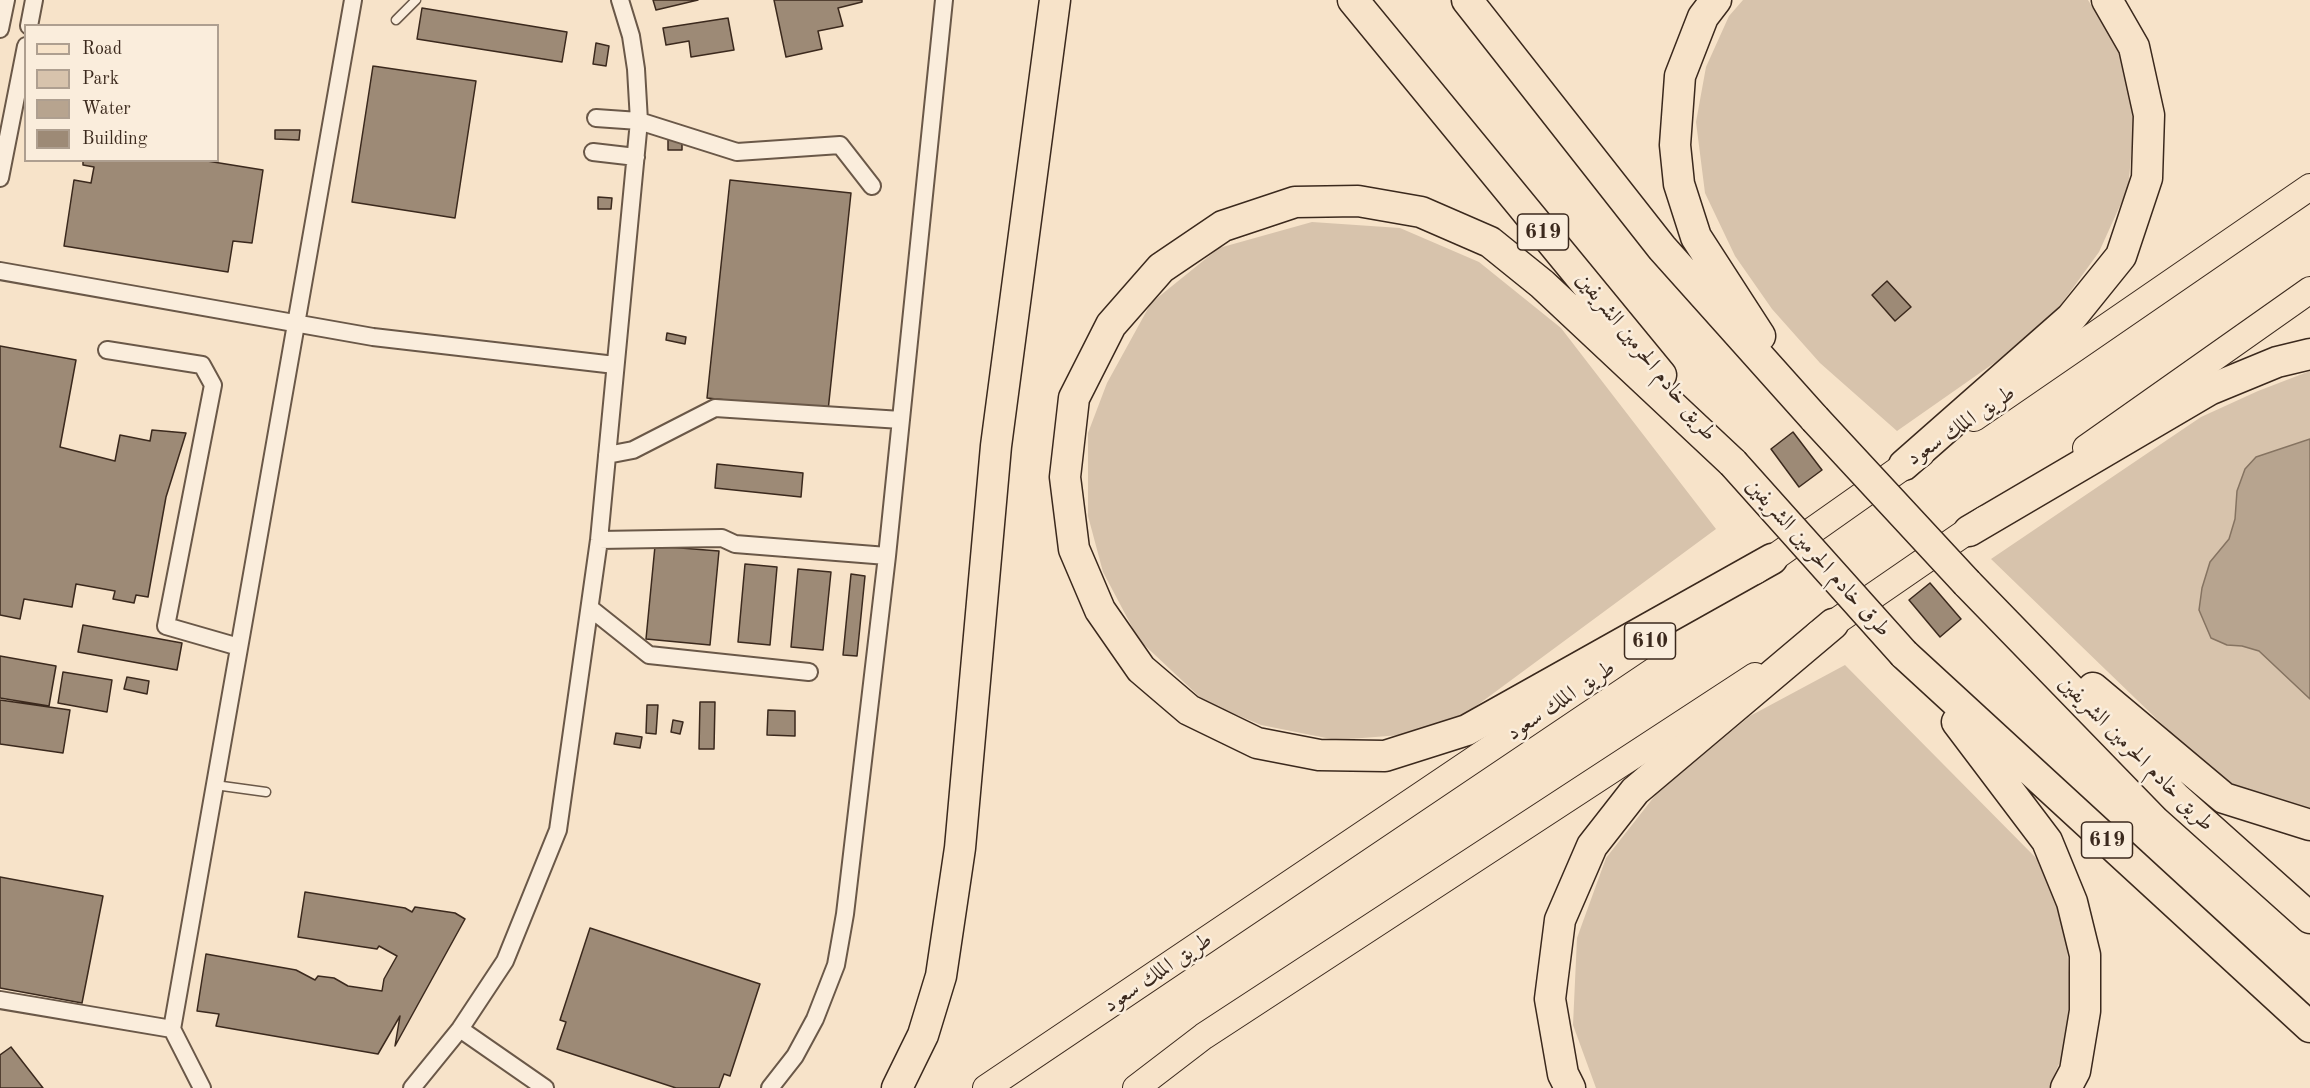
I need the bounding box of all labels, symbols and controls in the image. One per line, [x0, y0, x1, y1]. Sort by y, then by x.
legend [24, 24, 219, 162]
text: Road [82, 40, 122, 58]
text: Park [82, 70, 119, 88]
text: Water [82, 100, 131, 118]
text: Building [82, 130, 147, 148]
road number: 619 [1518, 214, 1568, 250]
street label: طريق خادم الحرمين الشريفين [1570, 267, 1722, 447]
street label: طريق الملك سعود [1902, 380, 2020, 472]
street label: طرق خادم الحرمين الشريفين [1740, 473, 1896, 643]
road number: 610 [1624, 623, 1676, 659]
street label: طريق الملك سعود [1502, 655, 1620, 747]
street label: طريق خادم الحرمين الشريفين [2053, 671, 2219, 837]
road number: 619 [2082, 822, 2132, 858]
street label: طريق الملك سعود [1099, 927, 1217, 1019]

